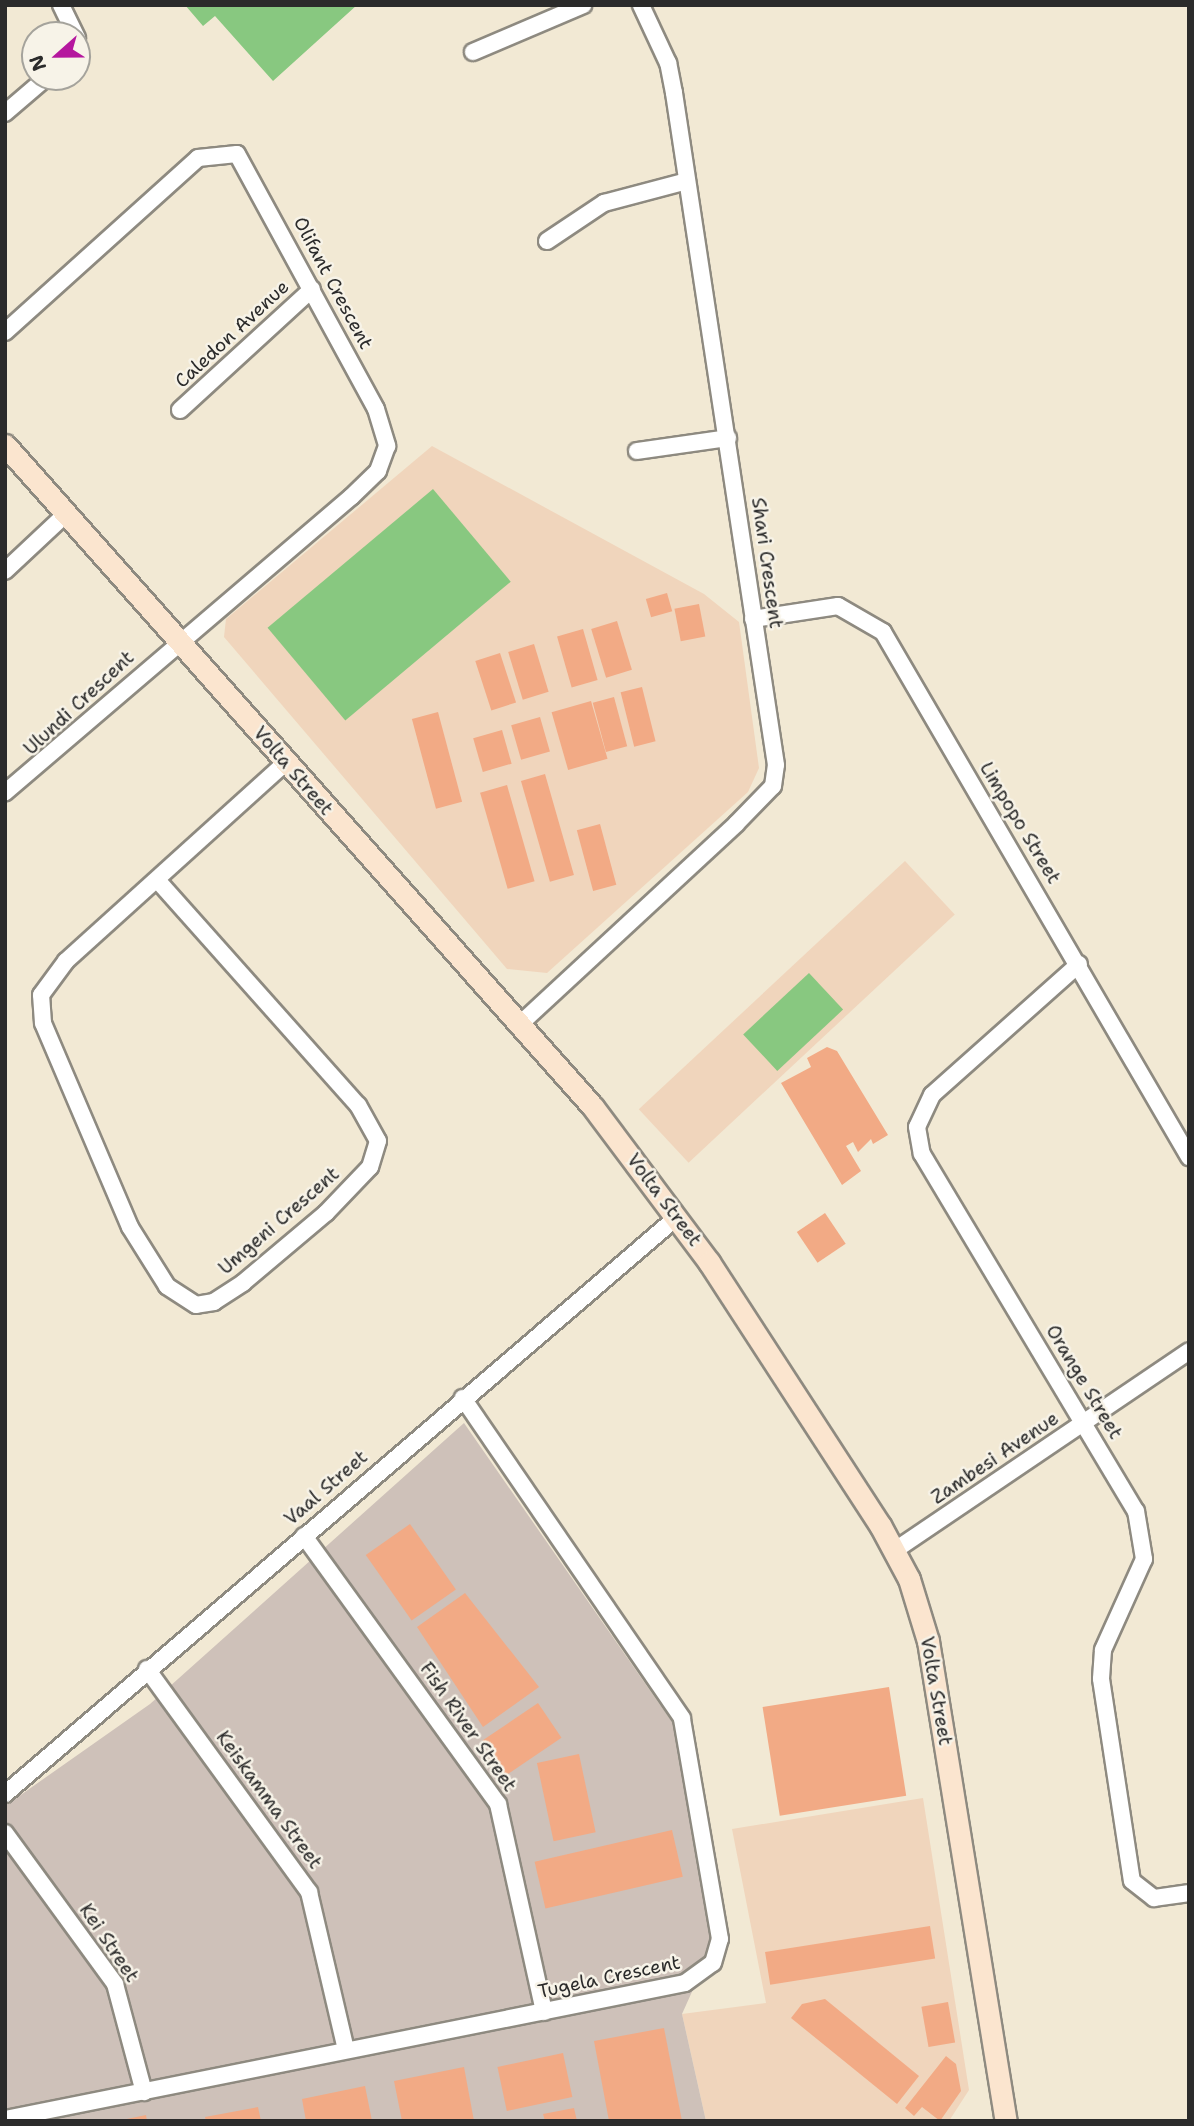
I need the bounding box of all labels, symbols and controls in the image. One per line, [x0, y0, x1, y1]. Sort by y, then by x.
north arrow [21, 21, 91, 91]
text: N [23, 51, 52, 74]
street label: Olifant Crescent [288, 213, 378, 353]
street label: Caledon Avenue [170, 275, 294, 393]
street label: Shari Crescent [747, 496, 787, 630]
street label: Ulundi Crescent [19, 646, 139, 760]
street label: Volta Street [248, 722, 338, 820]
street label: Limpopo Street [975, 758, 1065, 888]
street label: Volta Street [622, 1149, 706, 1251]
street label: Umgeni Crescent [214, 1162, 344, 1280]
street label: Orange Street [1041, 1321, 1127, 1443]
street label: Zambesi Avenue [927, 1407, 1063, 1509]
street label: Vaal Street [280, 1446, 372, 1530]
street label: Volta Street [915, 1635, 957, 1747]
street label: Fish River Street [415, 1658, 521, 1796]
street label: Keiskamma Street [211, 1727, 327, 1873]
street label: Kei Street [74, 1899, 144, 1987]
street label: Tugela Crescent [536, 1951, 682, 2003]

